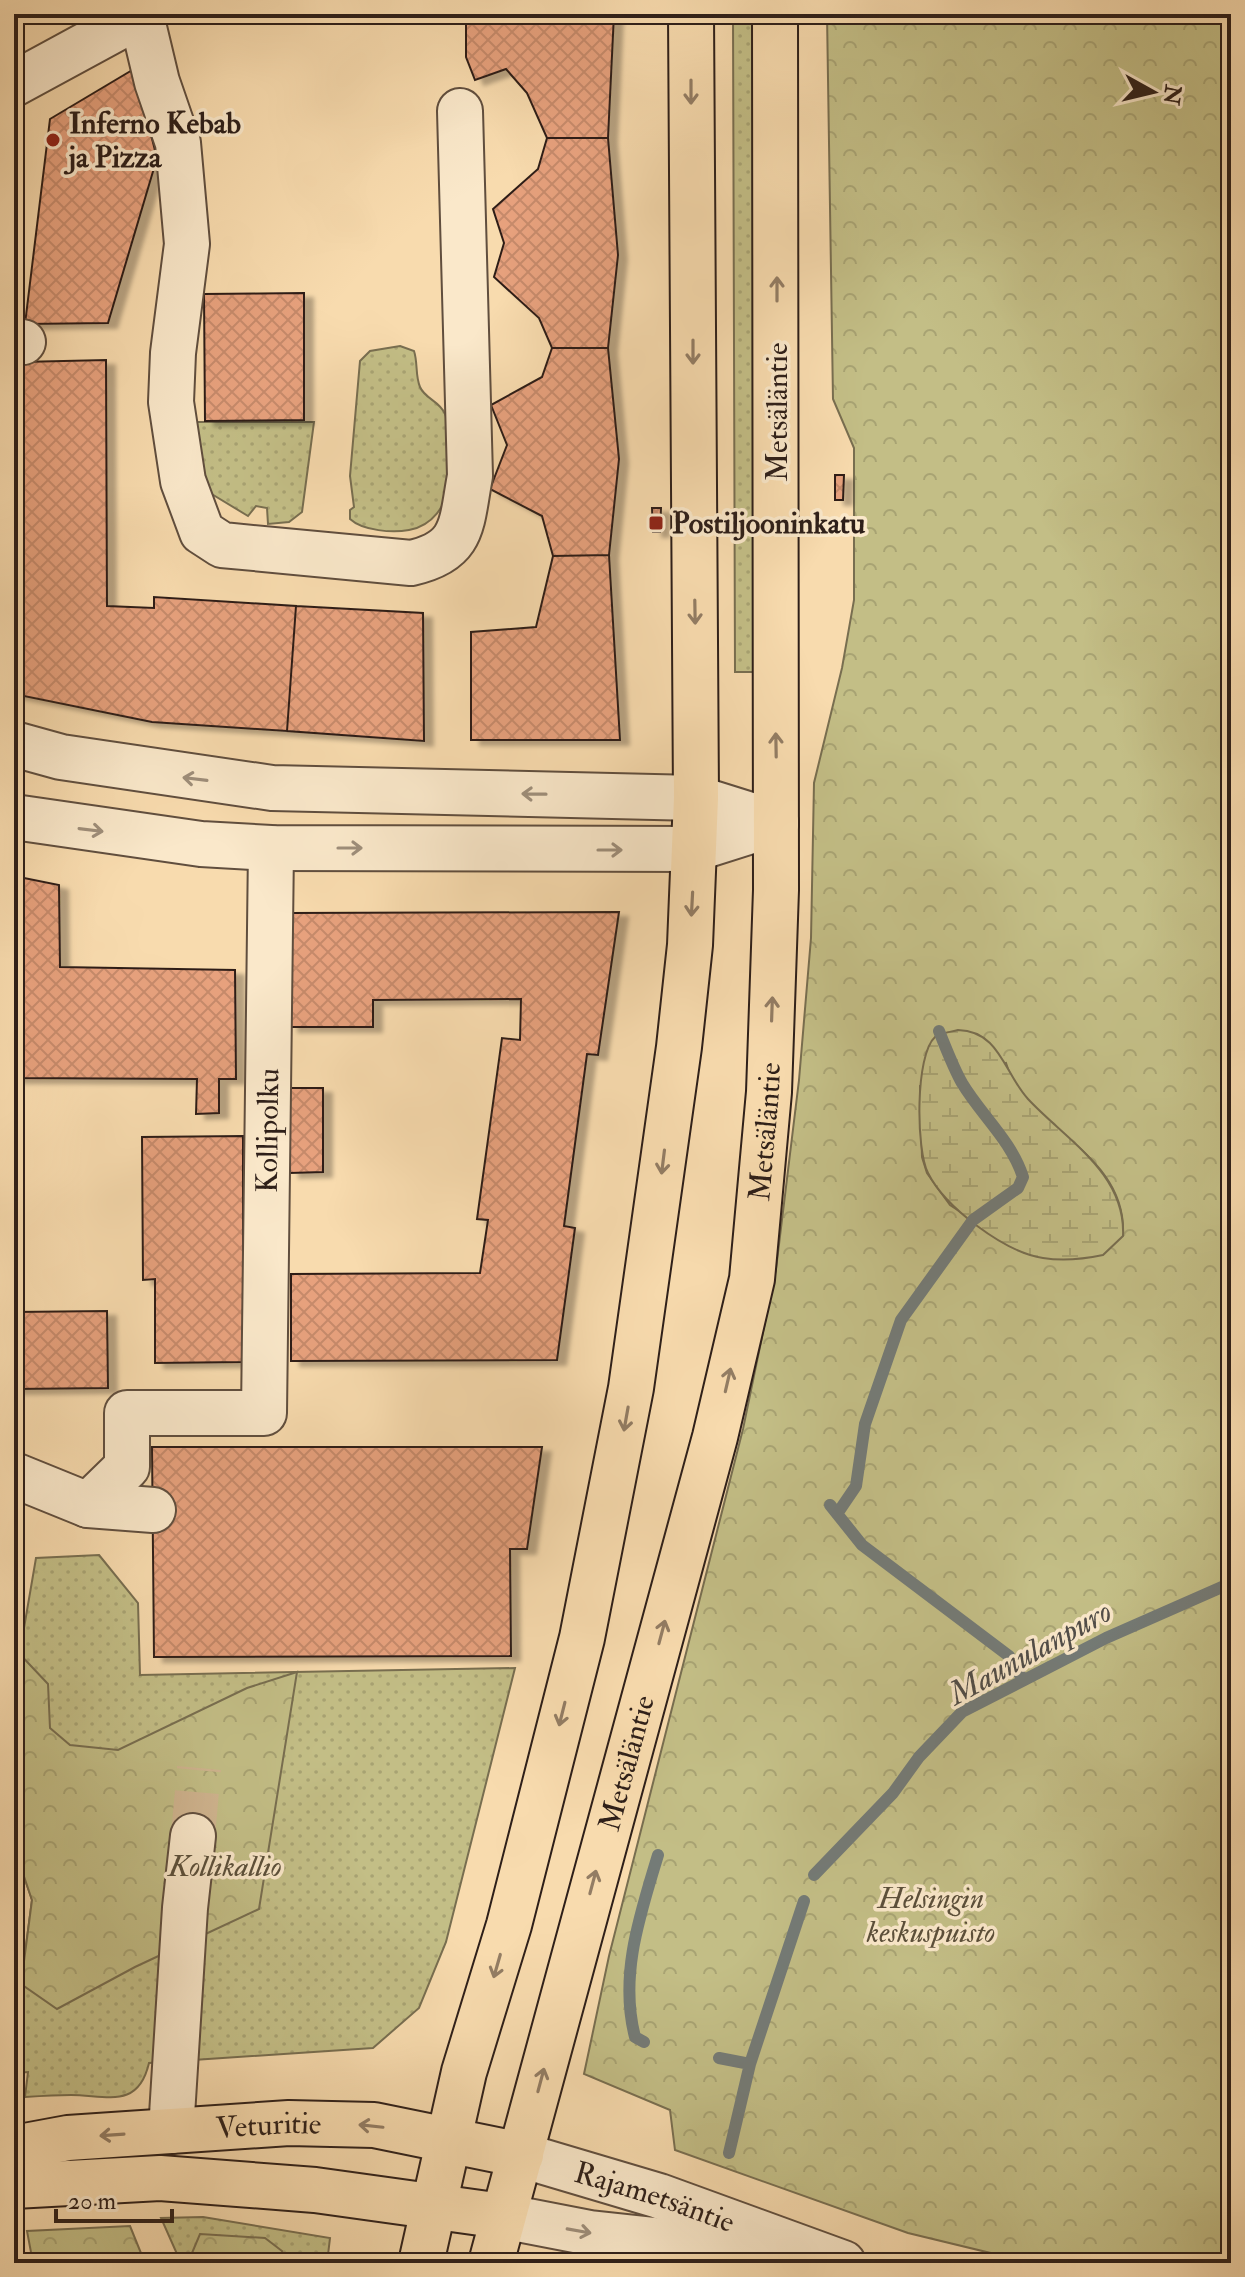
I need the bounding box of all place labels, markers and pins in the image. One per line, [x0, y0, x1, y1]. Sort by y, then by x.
place label: Inferno Kebab ja Pizza [63, 105, 241, 176]
marker: Inferno Kebab ja Pizza [44, 131, 62, 149]
place label: Postiljooninkatu [672, 505, 866, 542]
marker: Postiljooninkatu [647, 514, 665, 532]

